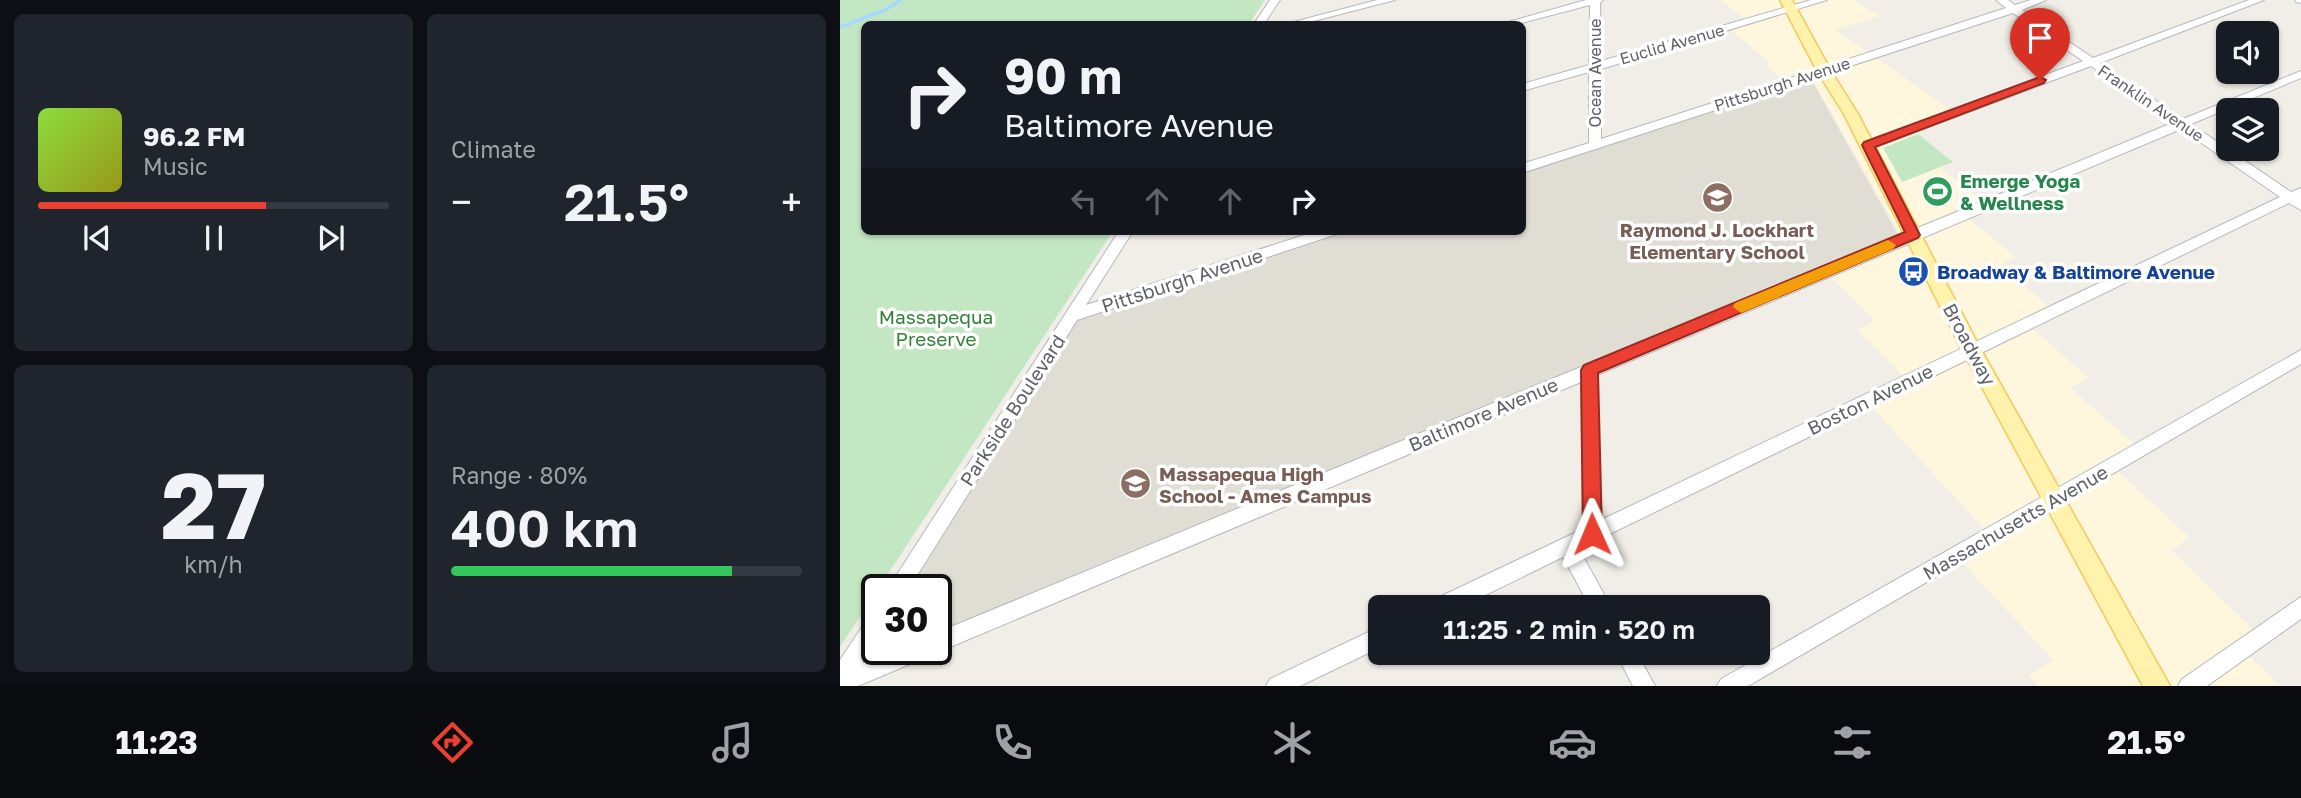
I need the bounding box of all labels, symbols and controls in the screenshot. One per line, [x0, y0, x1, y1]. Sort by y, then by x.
pin [2010, 8, 2070, 80]
street label: Ocean Avenue [1585, 18, 1605, 128]
icon: arrive [2021, 19, 2059, 57]
street label: Euclid Avenue [1617, 20, 1727, 68]
map controls [2216, 21, 2279, 161]
button: sound [2216, 21, 2279, 84]
text: 90 m [1004, 46, 1122, 105]
icon: right [889, 49, 980, 140]
street label: Pittsburgh Avenue [1712, 53, 1852, 115]
street label: Franklin Avenue [2094, 60, 2208, 146]
button: layers [2216, 98, 2279, 161]
text: Baltimore Avenue [1004, 106, 1274, 144]
text: 96.2 FM [143, 121, 245, 152]
text: Climate [451, 135, 536, 163]
text: Music [143, 152, 208, 180]
place label: Emerge Yoga & Wellness [1960, 169, 2080, 214]
text: 21.5° [564, 170, 689, 232]
sports icon: Emerge Yoga & Wellness [1920, 174, 1954, 208]
text: − [451, 179, 472, 224]
text: + [781, 179, 802, 224]
school or university icon: Raymond J. Lockhart Elementary School [1700, 181, 1734, 215]
icon: left [1065, 182, 1103, 220]
icon: ahead [1138, 182, 1176, 220]
icon: ahead [1211, 182, 1249, 220]
icon: right [1284, 182, 1322, 220]
place label: Raymond J. Lockhart Elementary School [1620, 218, 1815, 263]
icon: previous [78, 219, 116, 257]
icon: pause [195, 219, 233, 257]
icon: next [312, 219, 350, 257]
street label: Pittsburgh Avenue [1098, 243, 1266, 317]
bus stop icon: Broadway & Baltimore Avenue [1897, 254, 1931, 288]
place label: Broadway & Baltimore Avenue [1937, 260, 2215, 283]
street label: Broadway [1939, 299, 2001, 389]
park label: Massapequa Preserve [879, 305, 993, 350]
street label: Parkside Boulevard [955, 330, 1069, 490]
street label: Boston Avenue [1804, 359, 1936, 439]
street label: Baltimore Avenue [1405, 372, 1561, 456]
text: 27 [161, 450, 266, 559]
street label: Massachusetts Avenue [1919, 460, 2111, 584]
text: Range · 80% [451, 461, 587, 489]
place label: Massapequa High School - Ames Campus [1159, 462, 1372, 507]
school or university icon: Massapequa High School - Ames Campus [1119, 467, 1153, 501]
text: 400 km [451, 496, 639, 558]
position arrow [1555, 497, 1629, 571]
text: km/h [184, 550, 243, 578]
speed limit sign: 30 [861, 574, 952, 665]
text: 11:25 · 2 min · 520 m [1443, 614, 1695, 645]
icon: directions [428, 718, 477, 767]
icon: music [708, 718, 757, 767]
icon: phone [988, 718, 1037, 767]
icon: climate [1268, 718, 1317, 767]
icon: car [1548, 718, 1597, 767]
icon: filters [1828, 718, 1877, 767]
text: 11:23 [115, 723, 198, 761]
text: 21.5° [2107, 723, 2186, 761]

